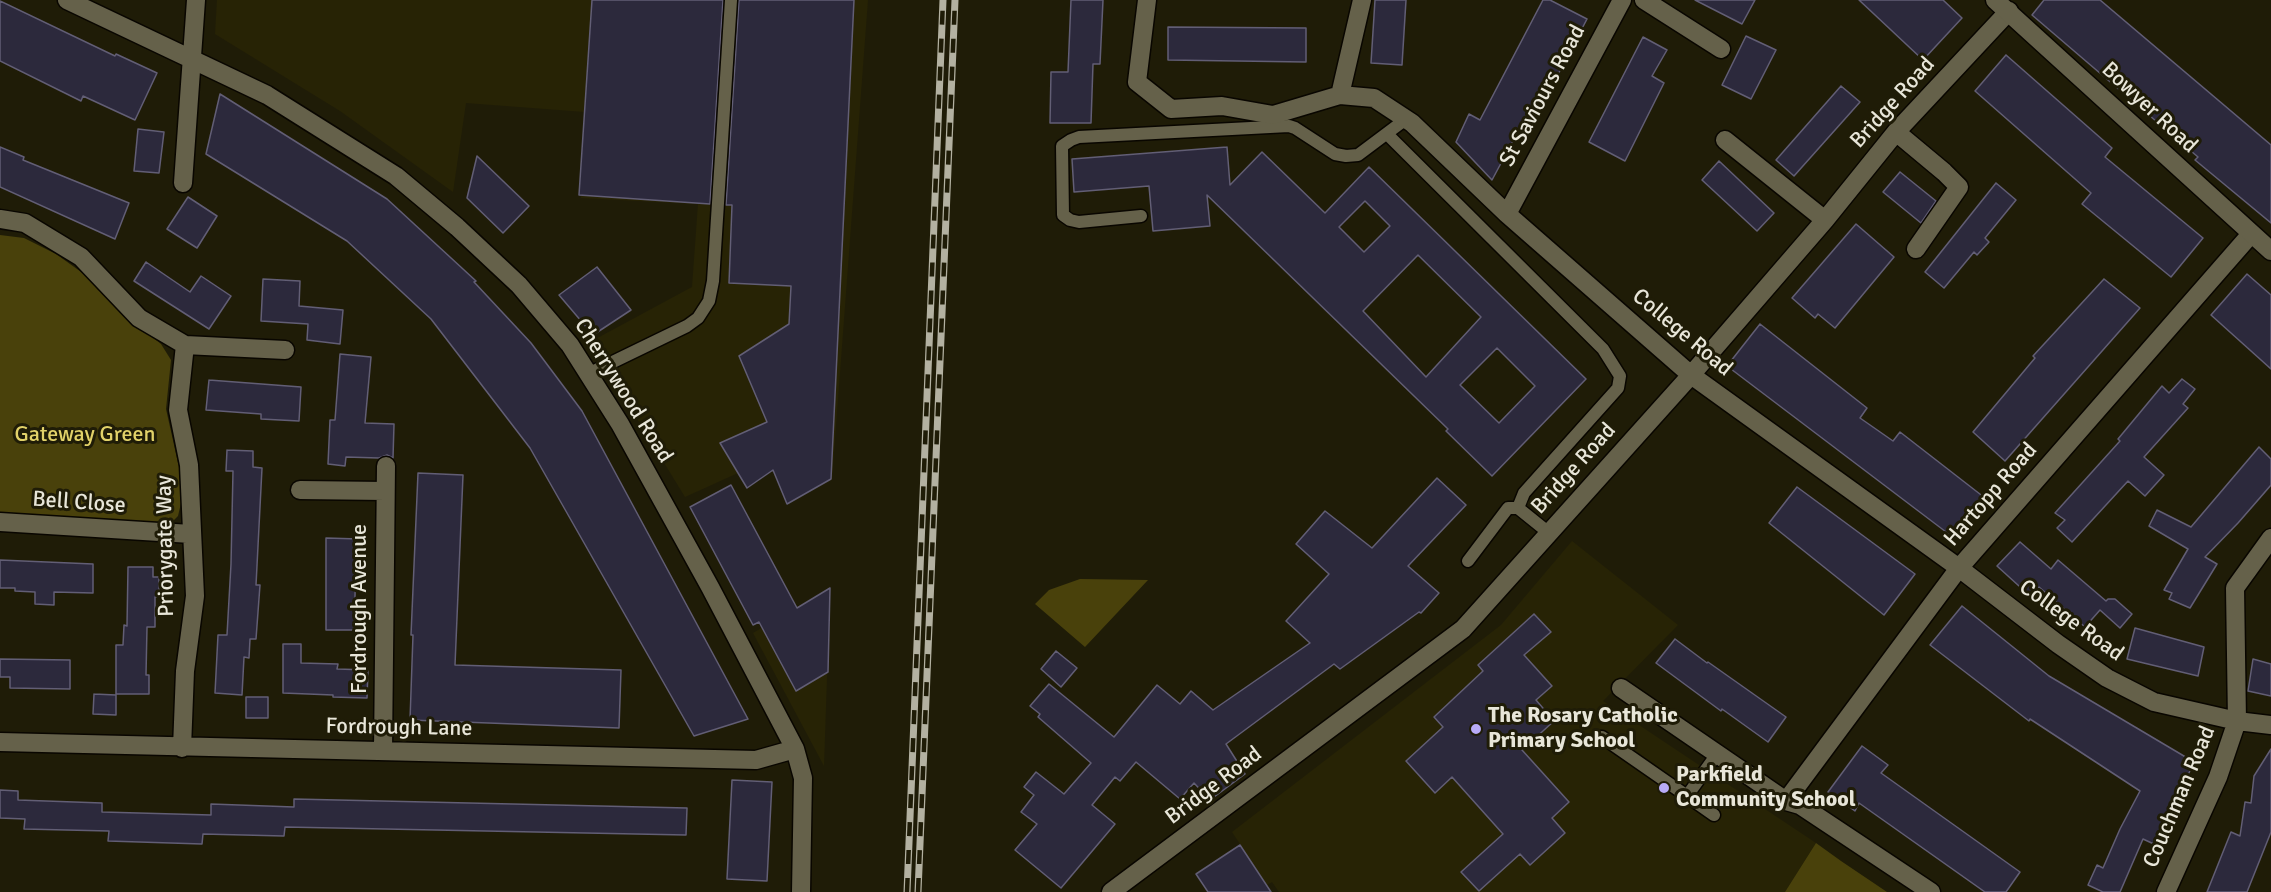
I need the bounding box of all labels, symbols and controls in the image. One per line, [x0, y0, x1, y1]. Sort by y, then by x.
street label: St Saviours Road [1495, 21, 1591, 171]
street label: Bridge Road [1845, 52, 1941, 154]
street label: Bowyer Road [2096, 57, 2202, 159]
street label: College Road [1627, 283, 1737, 383]
street label: Cherrywood Road [568, 314, 678, 468]
street label: Bridge Road [1526, 418, 1622, 520]
park label: Gateway Green [15, 422, 155, 448]
street label: Hartopp Road [1939, 438, 2043, 552]
street label: Priorygate Way [152, 475, 180, 617]
street label: Bell Close [31, 487, 127, 519]
street label: Fordrough Avenue [347, 524, 373, 694]
street label: College Road [2014, 574, 2128, 668]
place label: The Rosary Catholic Primary School [1488, 703, 1678, 754]
street label: Fordrough Lane [325, 714, 473, 742]
marker: The Rosary Catholic Primary School [1469, 722, 1483, 736]
street label: Couchman Road [2138, 722, 2222, 872]
street label: Bridge Road [1161, 741, 1267, 831]
place label: Parkfield Community School [1676, 762, 1856, 813]
marker: Parkfield Community School [1657, 781, 1671, 795]

